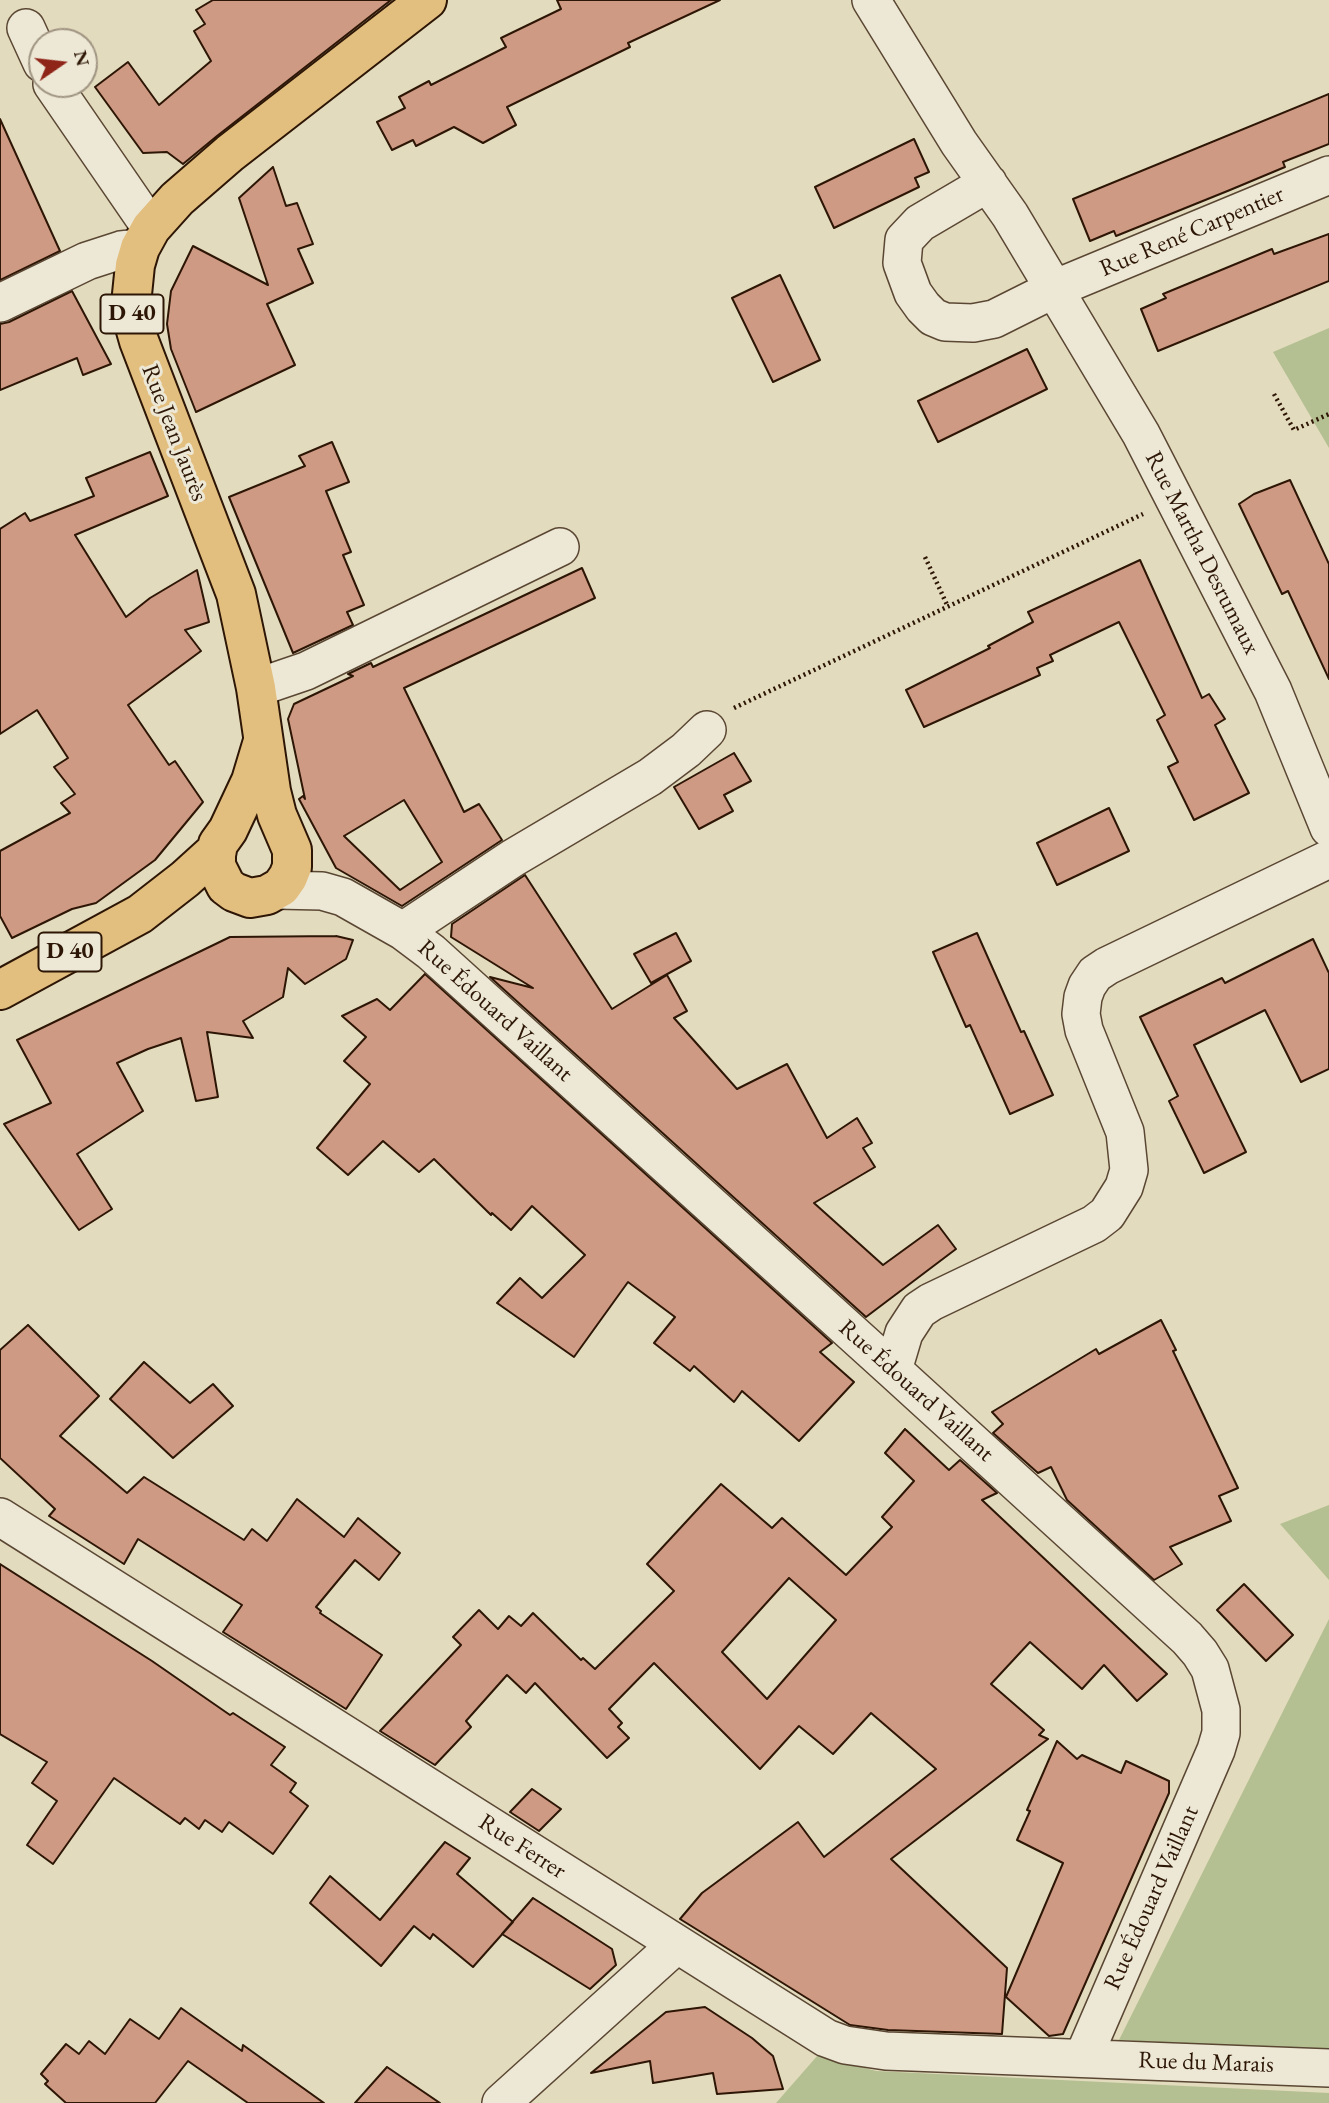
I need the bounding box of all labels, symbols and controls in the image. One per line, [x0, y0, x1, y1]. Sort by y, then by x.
north arrow [28, 28, 98, 98]
text: N [68, 48, 96, 69]
street label: Rue René Carpentier [1096, 180, 1288, 284]
road number: D 40 [100, 294, 164, 334]
street label: Rue Jean Jaurès [135, 361, 213, 505]
street label: Rue Martha Desrumaux [1138, 447, 1266, 659]
road number: D 40 [38, 932, 102, 972]
street label: Rue Édouard Vaillant [412, 934, 578, 1088]
street label: Rue Édouard Vaillant [833, 1314, 999, 1468]
street label: Rue Édouard Vaillant [1098, 1801, 1206, 1995]
street label: Rue Ferrer [473, 1808, 571, 1886]
street label: Rue du Marais [1138, 2046, 1274, 2080]

